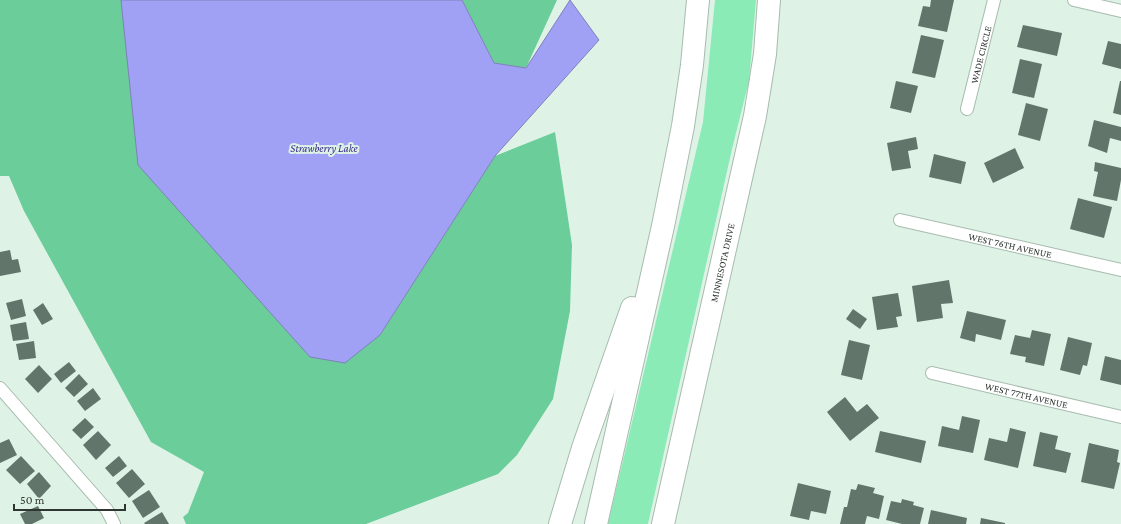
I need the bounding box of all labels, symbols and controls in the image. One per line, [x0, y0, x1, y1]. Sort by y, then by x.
street label: WADE CIRCLE [968, 24, 994, 85]
water label: Strawberry Lake [290, 142, 358, 155]
street label: MINNESOTA DRIVE [708, 222, 737, 303]
street label: WEST 76TH AVENUE [967, 231, 1053, 260]
street label: WEST 77TH AVENUE [984, 381, 1069, 411]
scale bar [14, 486, 125, 512]
text: 50 m [20, 493, 45, 507]

